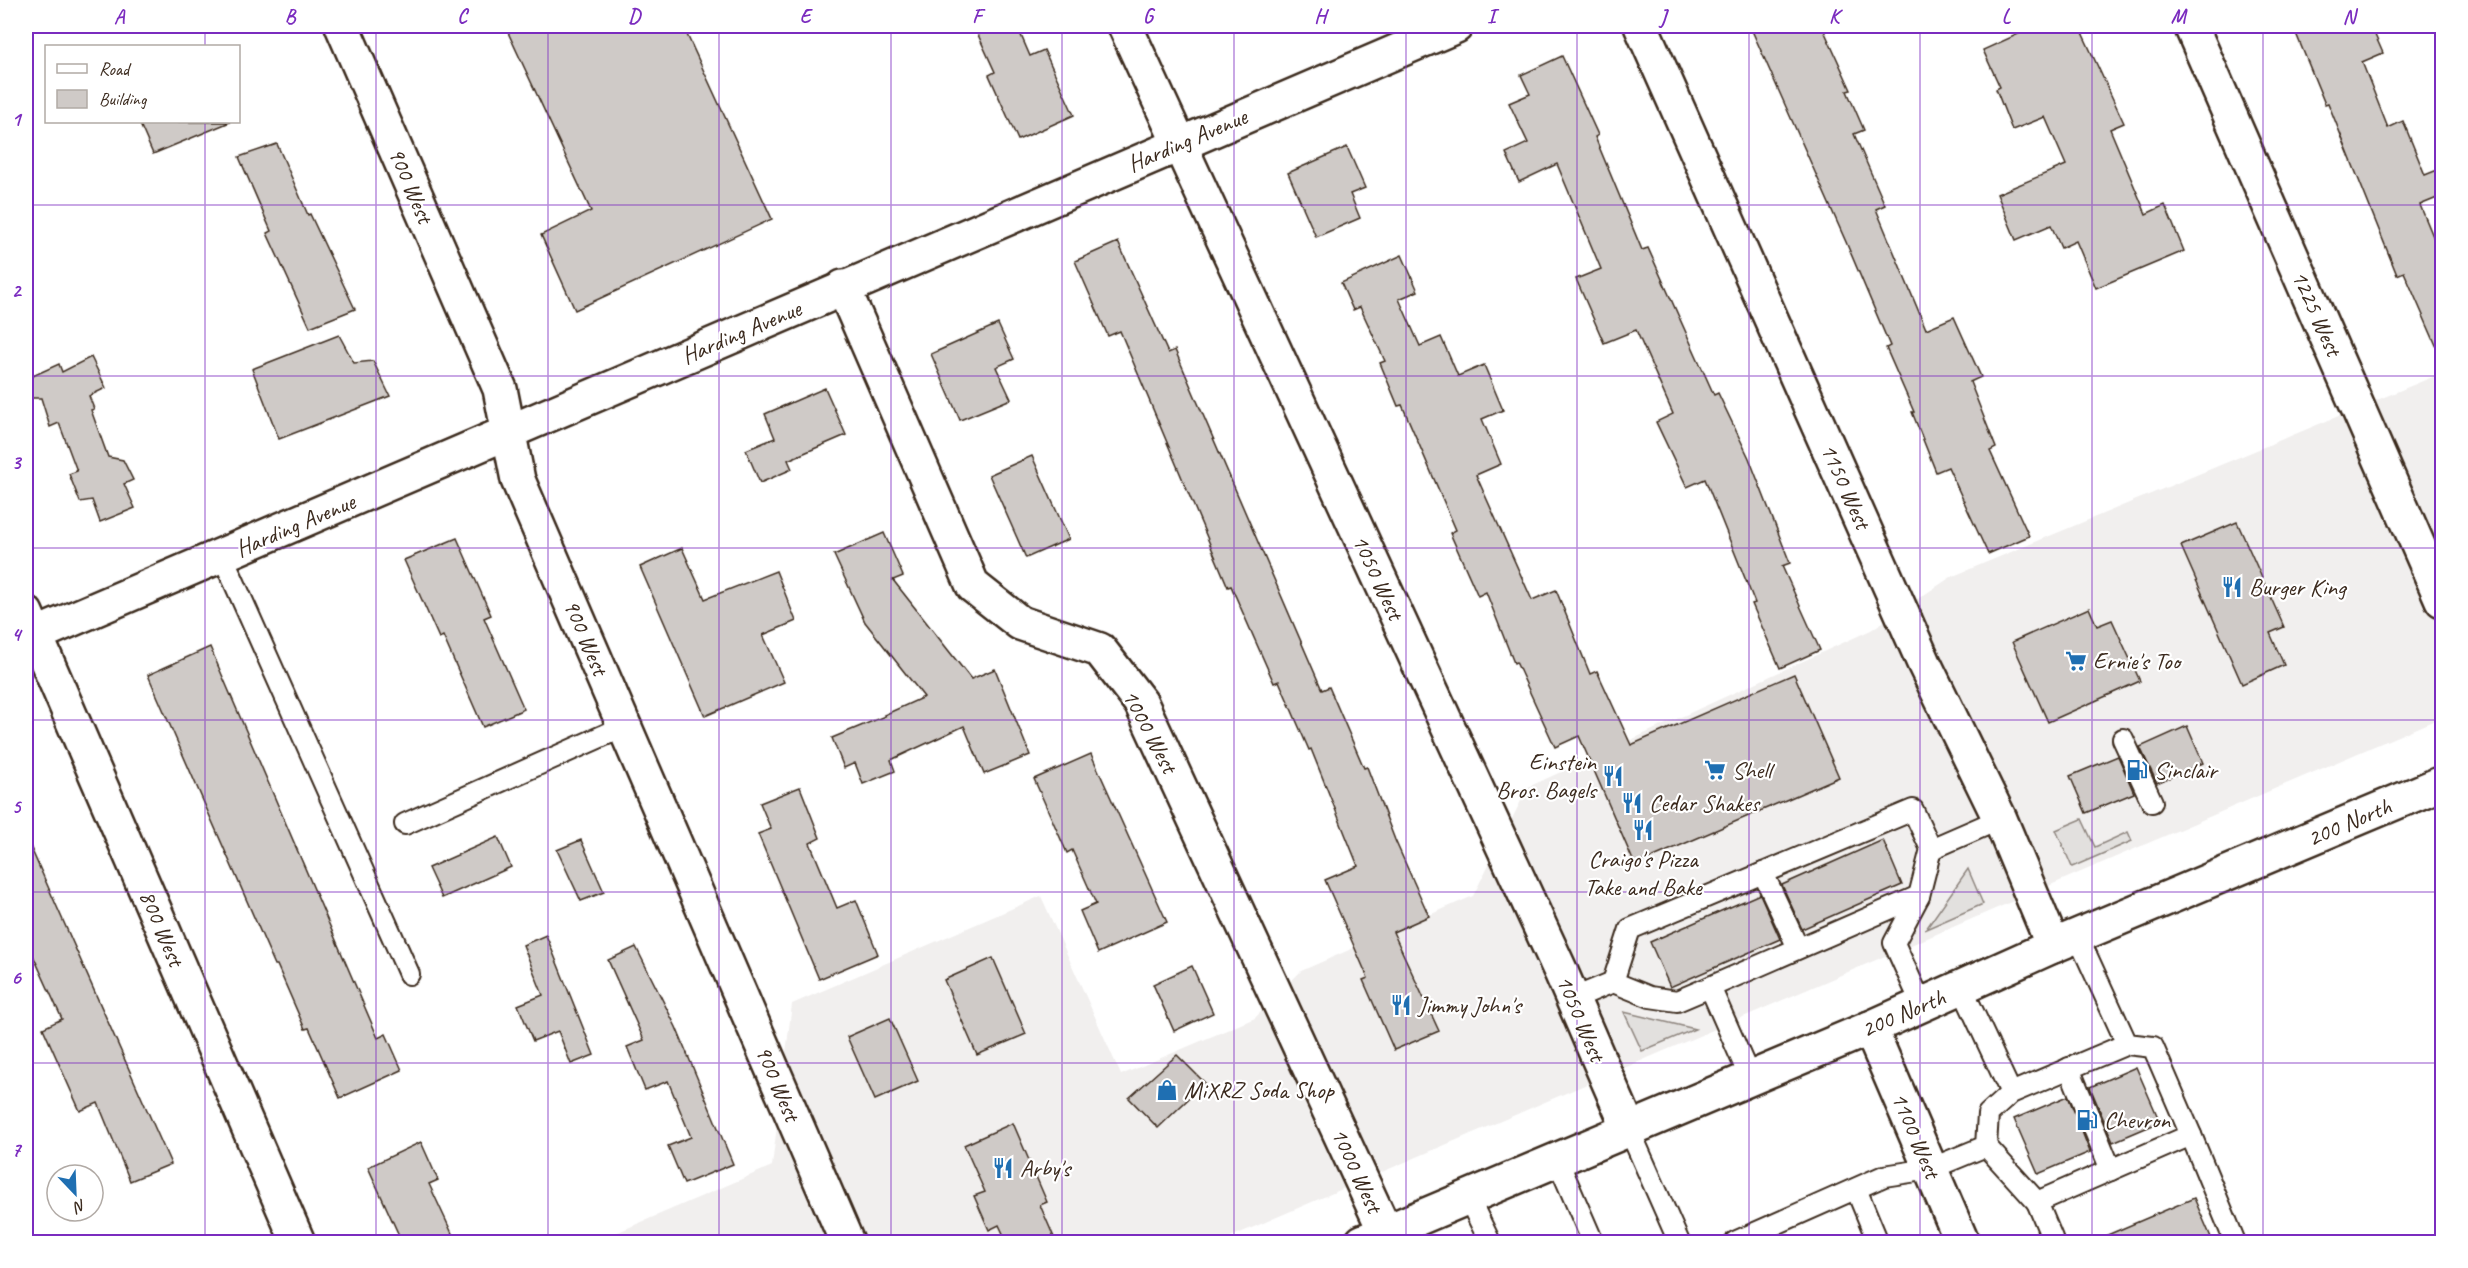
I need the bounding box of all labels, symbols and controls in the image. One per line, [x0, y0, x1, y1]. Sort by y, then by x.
text: A [114, 4, 126, 29]
text: B [285, 4, 297, 29]
text: C [457, 4, 469, 29]
text: D [628, 4, 642, 29]
text: E [800, 4, 814, 29]
text: F [972, 4, 986, 29]
text: G [1143, 4, 1156, 29]
text: H [1314, 4, 1329, 29]
text: I [1487, 4, 1500, 29]
text: J [1658, 4, 1670, 29]
text: K [1829, 4, 1843, 29]
text: L [2002, 4, 2012, 29]
text: M [2171, 4, 2188, 29]
text: N [2343, 4, 2359, 29]
legend [45, 45, 240, 123]
text: Road [99, 58, 132, 80]
text: Building [99, 88, 148, 110]
street label: Harding Avenue [1123, 101, 1253, 179]
text: 1 [12, 107, 23, 132]
street label: 900 West [382, 142, 441, 229]
street label: 1225 West [2285, 266, 2350, 362]
text: 2 [12, 278, 23, 303]
street label: Harding Avenue [677, 293, 807, 371]
street label: 1150 West [1814, 439, 1879, 535]
text: 3 [12, 450, 23, 475]
street label: Harding Avenue [231, 486, 361, 564]
street label: 1050 West [1345, 530, 1412, 626]
place label: Burger King [2249, 572, 2348, 602]
restaurant icon: Burger King [2220, 575, 2244, 599]
street label: 900 West [557, 594, 616, 681]
text: 4 [12, 622, 24, 647]
place label: Ernie's Too [2093, 646, 2183, 676]
supermarket icon: Ernie's Too [2064, 649, 2088, 673]
street label: 1000 West [1116, 684, 1185, 780]
place label: Einstein Bros. Bagels [1496, 747, 1598, 805]
place label: Shell [1732, 755, 1775, 785]
place label: Sinclair [2154, 755, 2219, 785]
supermarket icon: Shell [1703, 758, 1727, 782]
fuel station icon: Sinclair [2125, 758, 2149, 782]
restaurant icon: Einstein Bros. Bagels [1601, 764, 1625, 788]
place label: Cedar Shakes [1649, 788, 1761, 818]
street label: 200 North [2302, 790, 2397, 853]
restaurant icon: Cedar Shakes [1620, 791, 1644, 815]
text: 5 [12, 794, 23, 819]
restaurant icon: Craigo's Pizza Take and Bake [1631, 818, 1655, 842]
place label: Craigo's Pizza Take and Bake [1584, 844, 1704, 902]
street label: 800 West [133, 885, 192, 972]
text: 6 [11, 965, 22, 990]
street label: 1050 West [1550, 971, 1613, 1067]
street label: 200 North [1856, 981, 1951, 1044]
place label: Jimmy John's [1417, 990, 1524, 1020]
restaurant icon: Jimmy John's [1389, 993, 1413, 1017]
street label: 900 West [749, 1040, 808, 1127]
place label: MiXRZ Soda Shop [1184, 1075, 1335, 1105]
shop icon: MiXRZ Soda Shop [1155, 1078, 1179, 1102]
street label: 1100 West [1885, 1088, 1948, 1184]
place label: Chevron [2104, 1105, 2171, 1135]
fuel station icon: Chevron [2075, 1108, 2099, 1132]
street label: 1000 West [1324, 1123, 1391, 1219]
text: 7 [12, 1137, 23, 1162]
place label: Arby's [1020, 1153, 1073, 1183]
restaurant icon: Arby's [991, 1156, 1015, 1180]
north arrow [45, 1163, 105, 1223]
text: N [69, 1195, 89, 1218]

